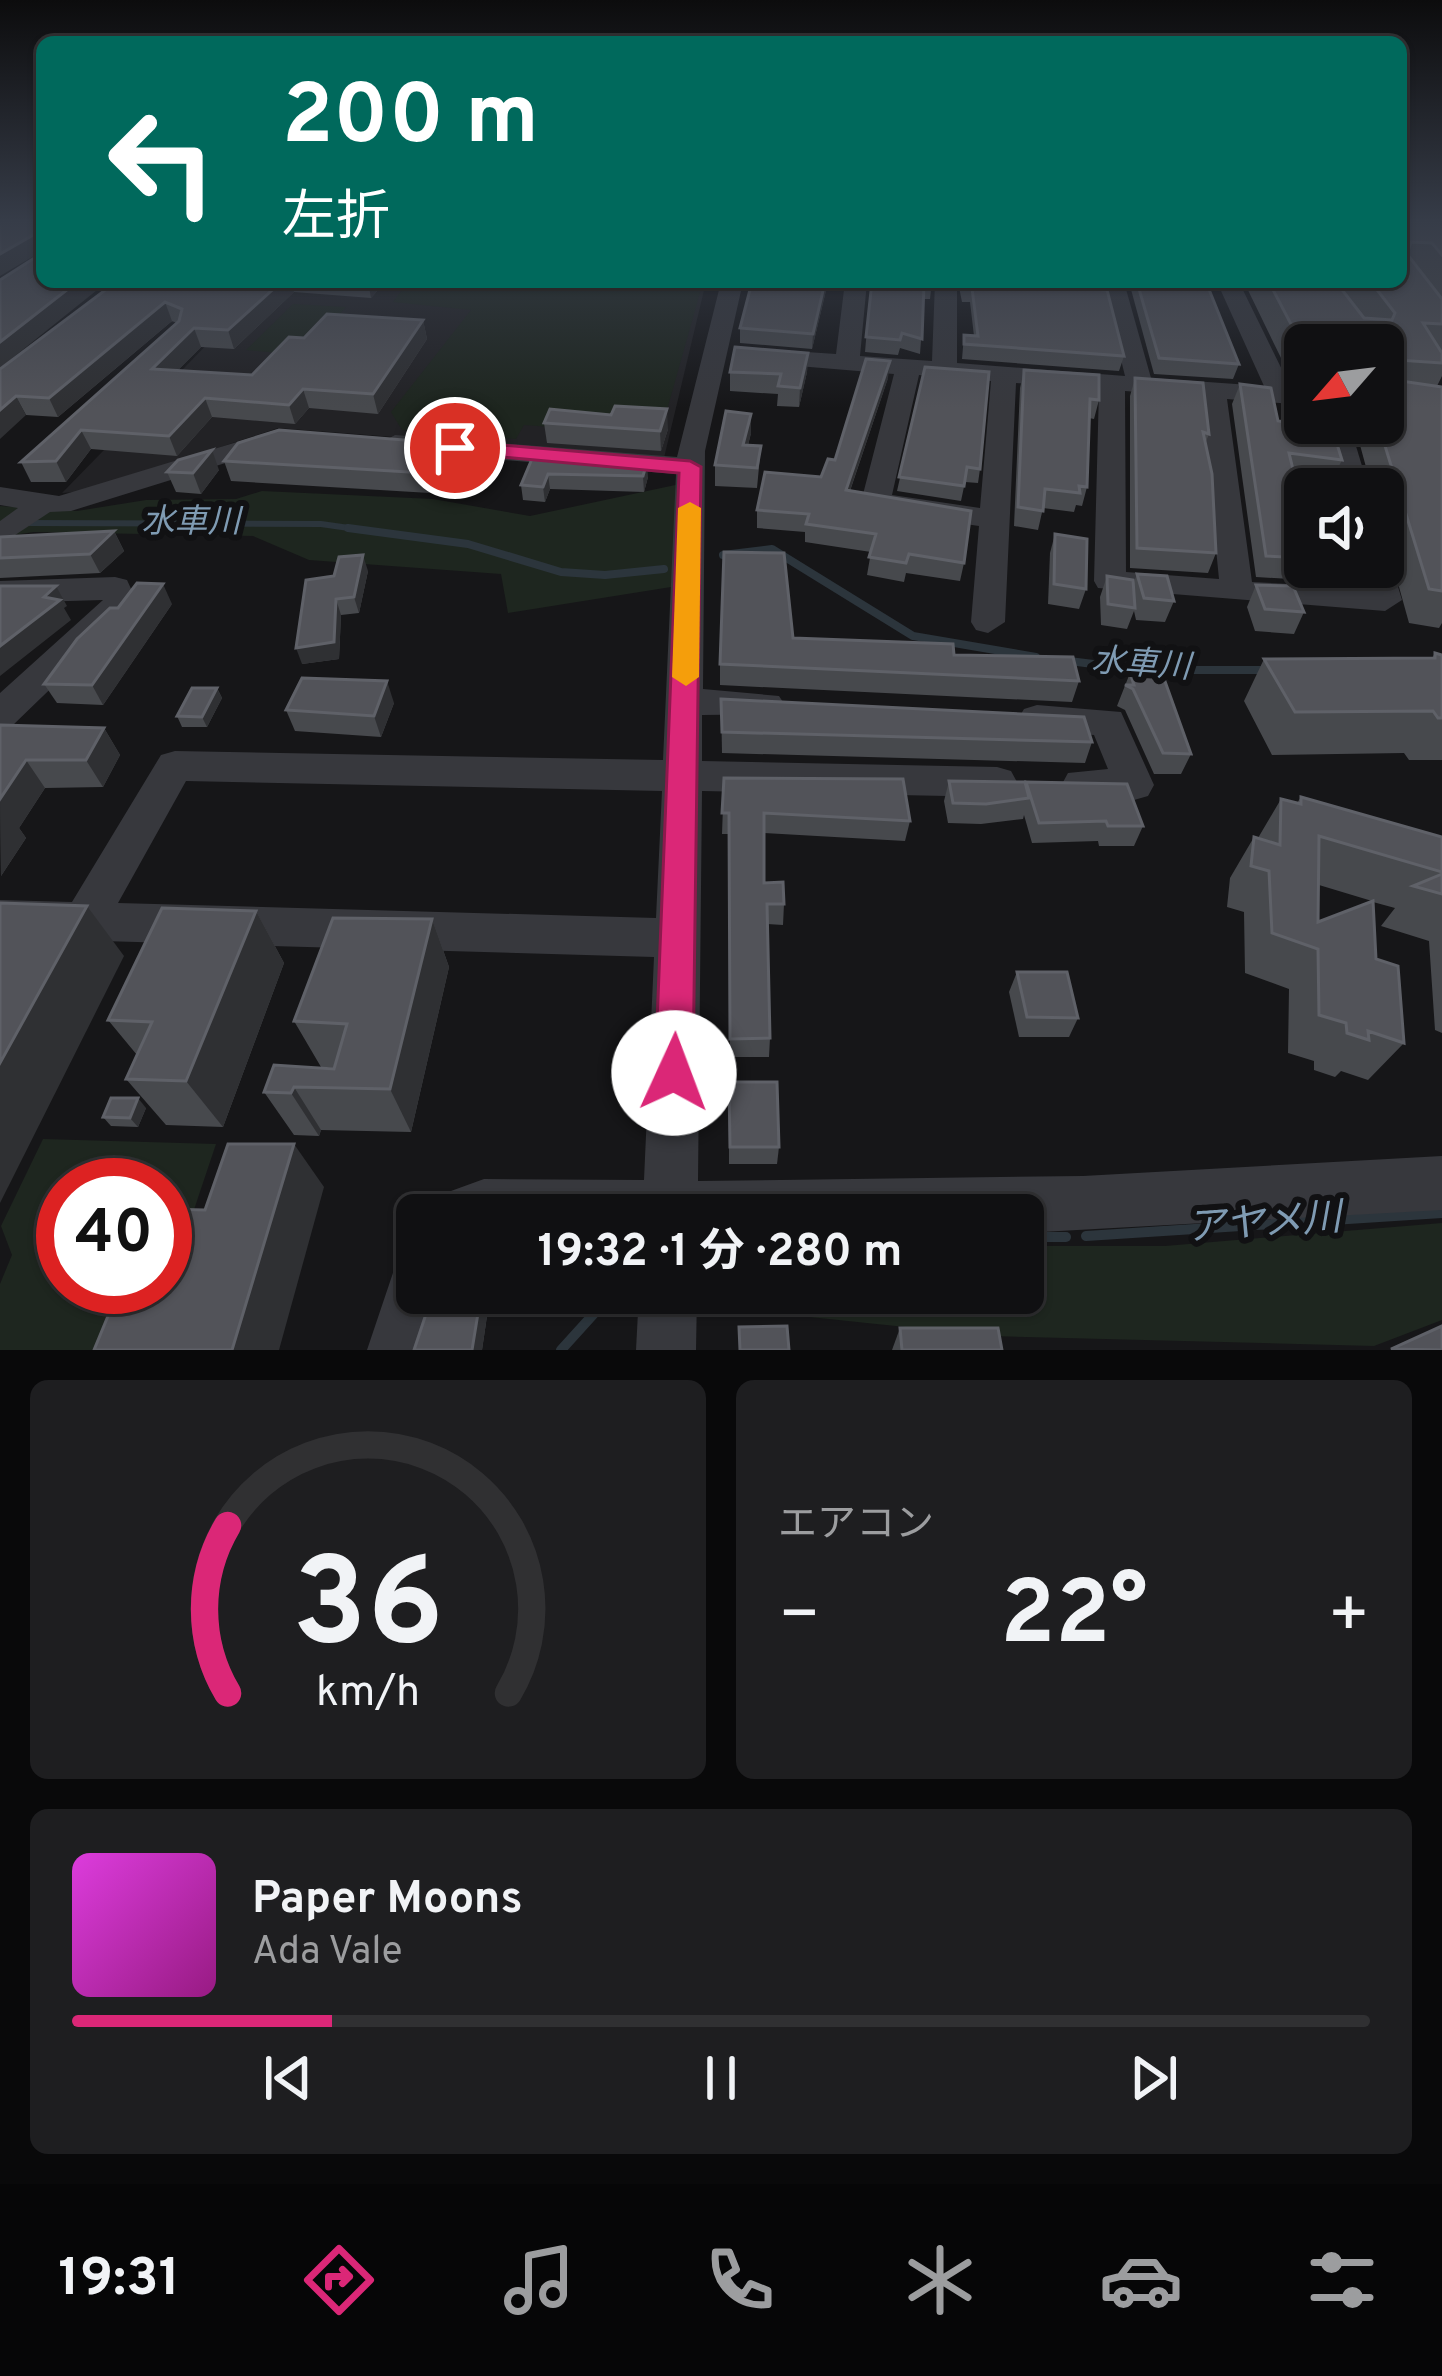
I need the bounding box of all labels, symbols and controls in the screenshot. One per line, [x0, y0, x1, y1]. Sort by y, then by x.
text: 200 m [282, 67, 539, 173]
icon: left [84, 84, 240, 240]
text: 左折 [282, 186, 390, 255]
north arrow [1284, 324, 1404, 444]
map controls [1284, 324, 1404, 588]
pin [404, 397, 506, 499]
icon: arrive [422, 415, 488, 481]
button: sound [1284, 468, 1404, 588]
water label: 水車川 [142, 503, 244, 545]
water label: 水車川 [1090, 642, 1195, 691]
position arrow [611, 1010, 737, 1136]
speed limit sign: 40 [36, 1158, 192, 1314]
water label: アヤメ川 [1185, 1195, 1347, 1255]
text: 19:32 · 1 分 · 280 m [538, 1225, 902, 1282]
text: エアコン [778, 1502, 934, 1551]
text: 36 [292, 1532, 444, 1690]
text: 22° [1000, 1562, 1148, 1675]
text: − [778, 1577, 821, 1660]
text: + [1327, 1577, 1370, 1660]
text: km/h [316, 1666, 420, 1720]
text: Paper Moons [252, 1872, 523, 1929]
text: Ada Vale [252, 1929, 403, 1978]
icon: previous [255, 2045, 321, 2111]
icon: pause [688, 2045, 754, 2111]
icon: next [1121, 2045, 1187, 2111]
icon: directions [297, 2238, 381, 2322]
icon: music [497, 2238, 581, 2322]
icon: phone [698, 2238, 782, 2322]
icon: climate [898, 2238, 982, 2322]
icon: car [1099, 2238, 1183, 2322]
icon: filters [1300, 2238, 1384, 2322]
text: 19:31 [58, 2246, 180, 2315]

